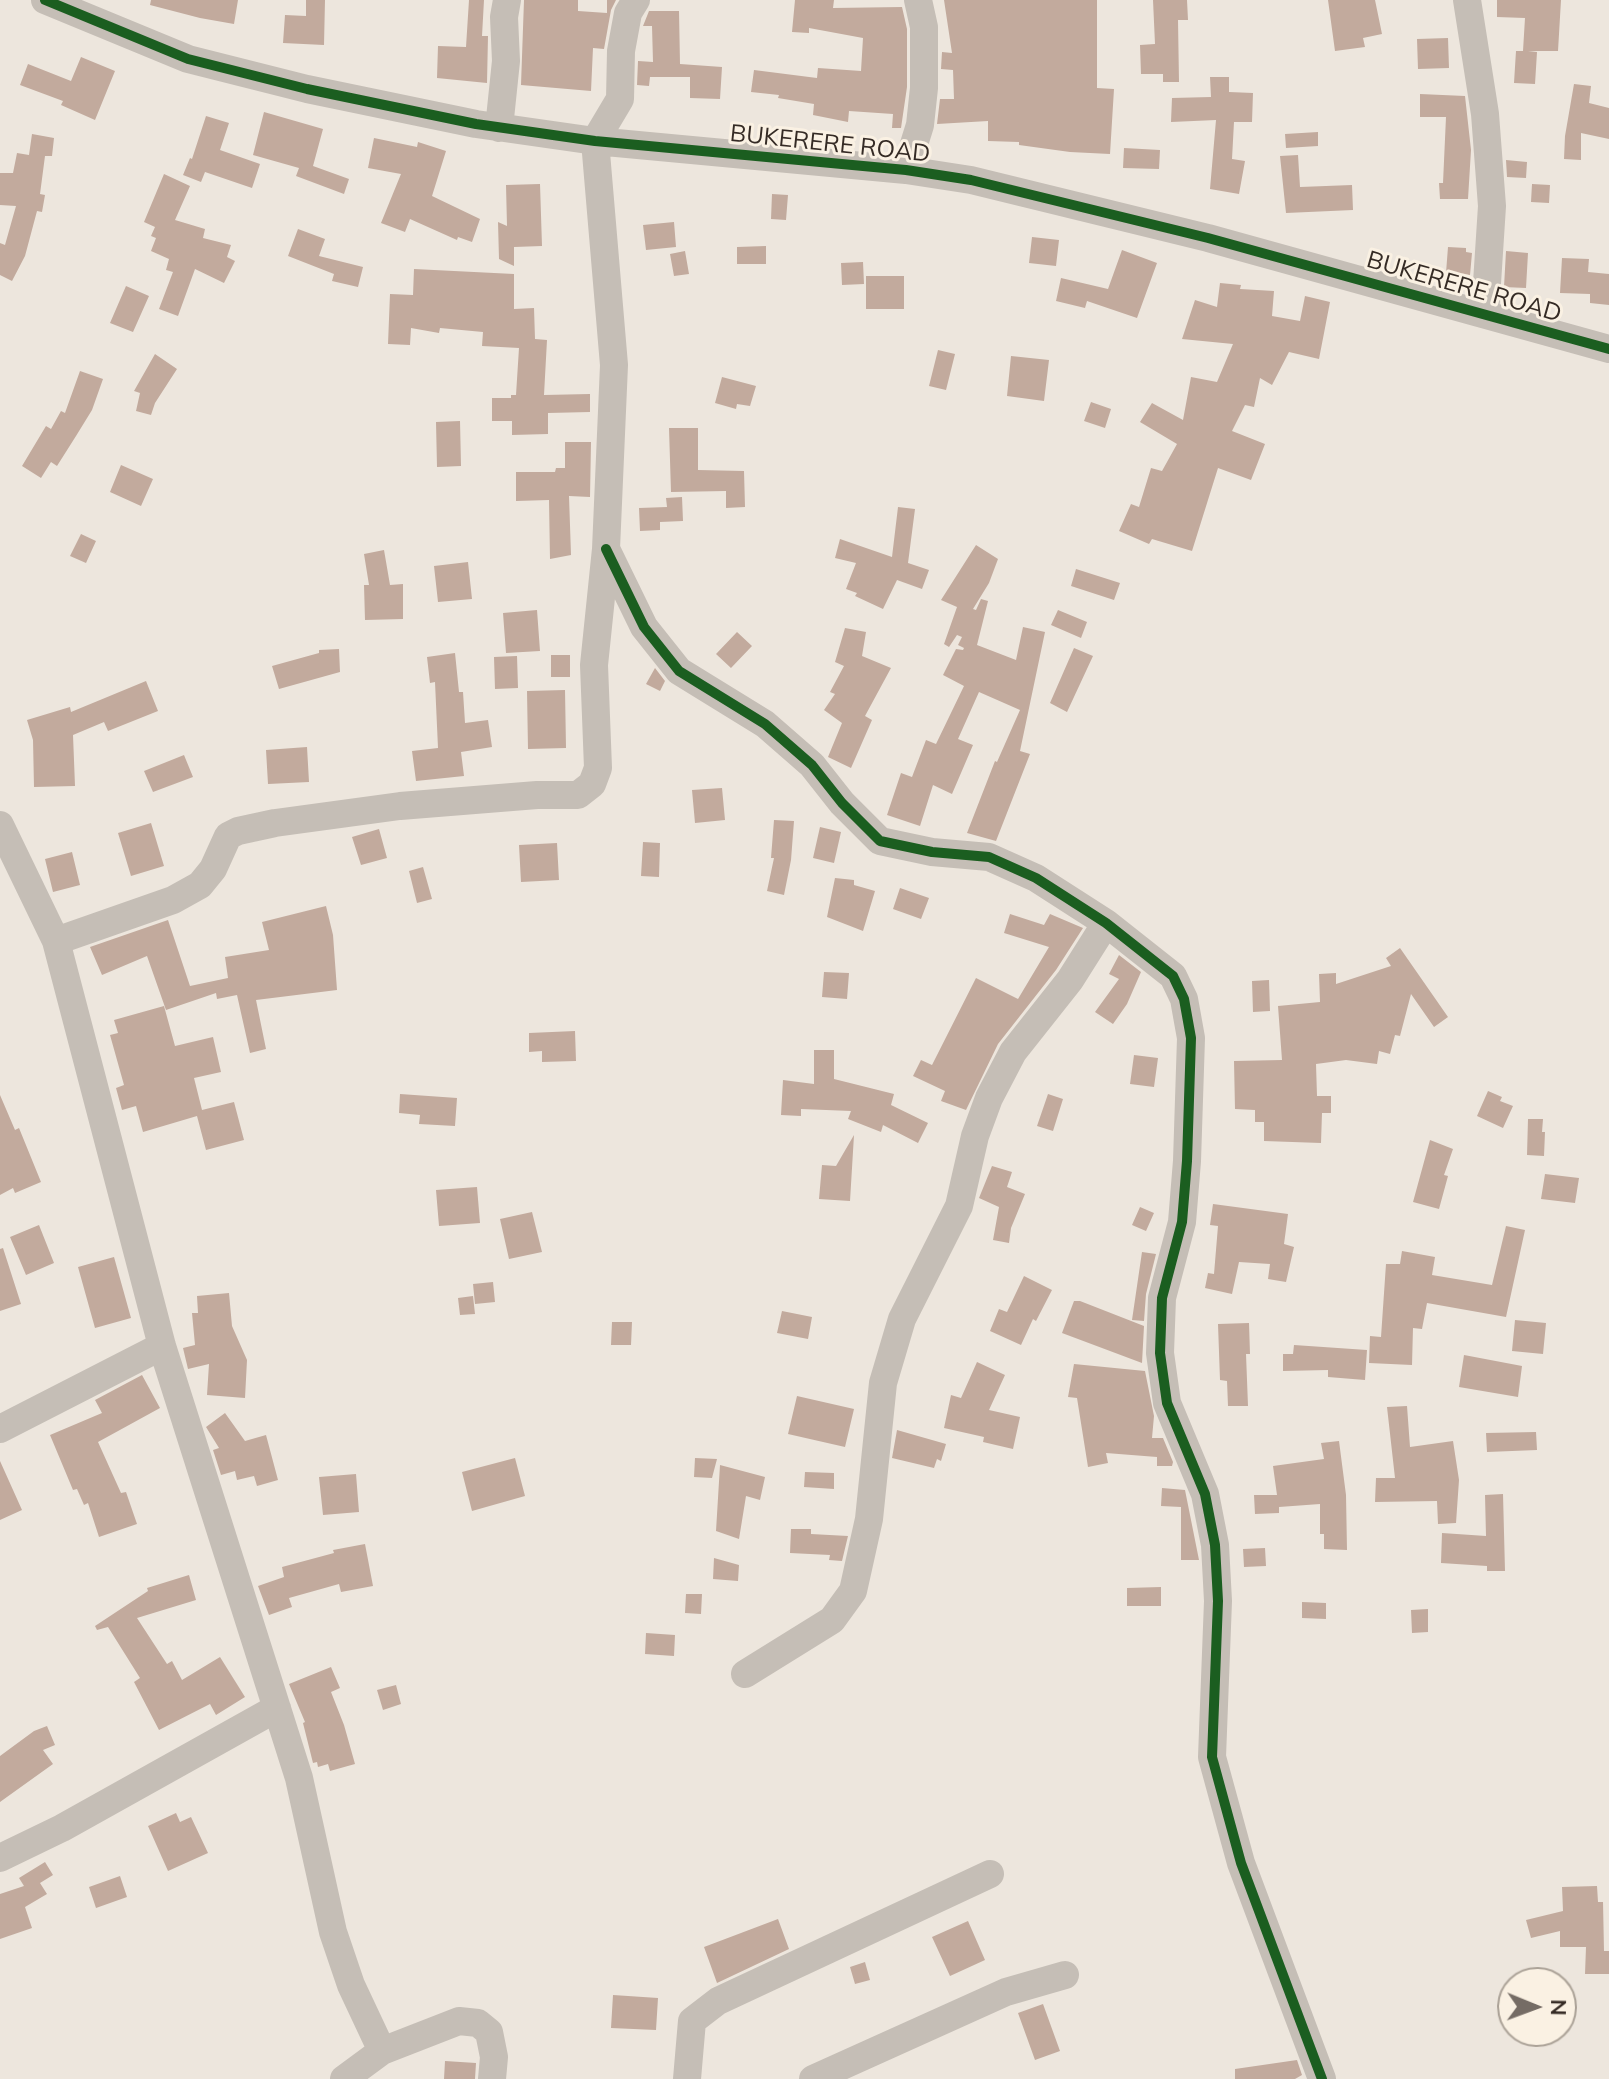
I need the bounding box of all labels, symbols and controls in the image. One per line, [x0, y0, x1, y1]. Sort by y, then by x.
street label: BUKERERE ROAD [728, 119, 932, 169]
street label: BUKERERE ROAD [1363, 245, 1565, 329]
north arrow [1497, 1967, 1577, 2047]
text: N [1545, 1999, 1573, 2016]

